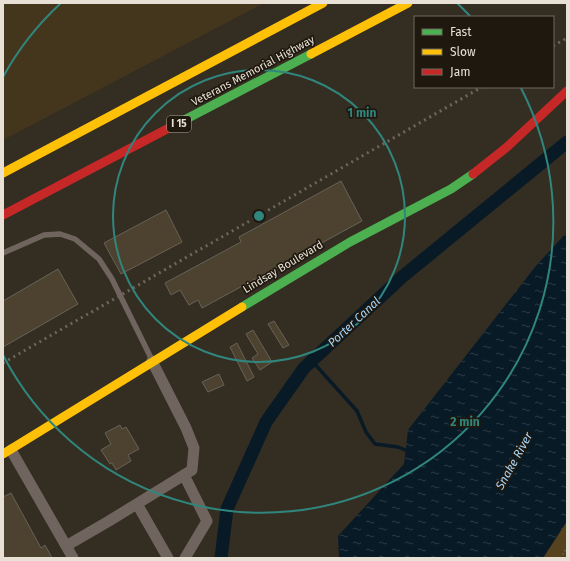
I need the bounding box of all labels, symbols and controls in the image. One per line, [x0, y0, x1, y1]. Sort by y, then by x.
legend [414, 16, 554, 88]
text: Fast [450, 25, 472, 39]
street label: Veterans Memorial Highway [189, 33, 317, 109]
text: Slow [450, 45, 476, 59]
text: Jam [450, 65, 470, 79]
text: 1 min [348, 106, 376, 120]
road number: I 15 [167, 116, 191, 132]
centre of rings [252, 209, 266, 223]
street label: Lindsay Boulevard [241, 238, 325, 296]
water label: Porter Canal [325, 294, 383, 350]
text: 2 min [450, 415, 480, 429]
water label: Snake River [492, 430, 536, 493]

